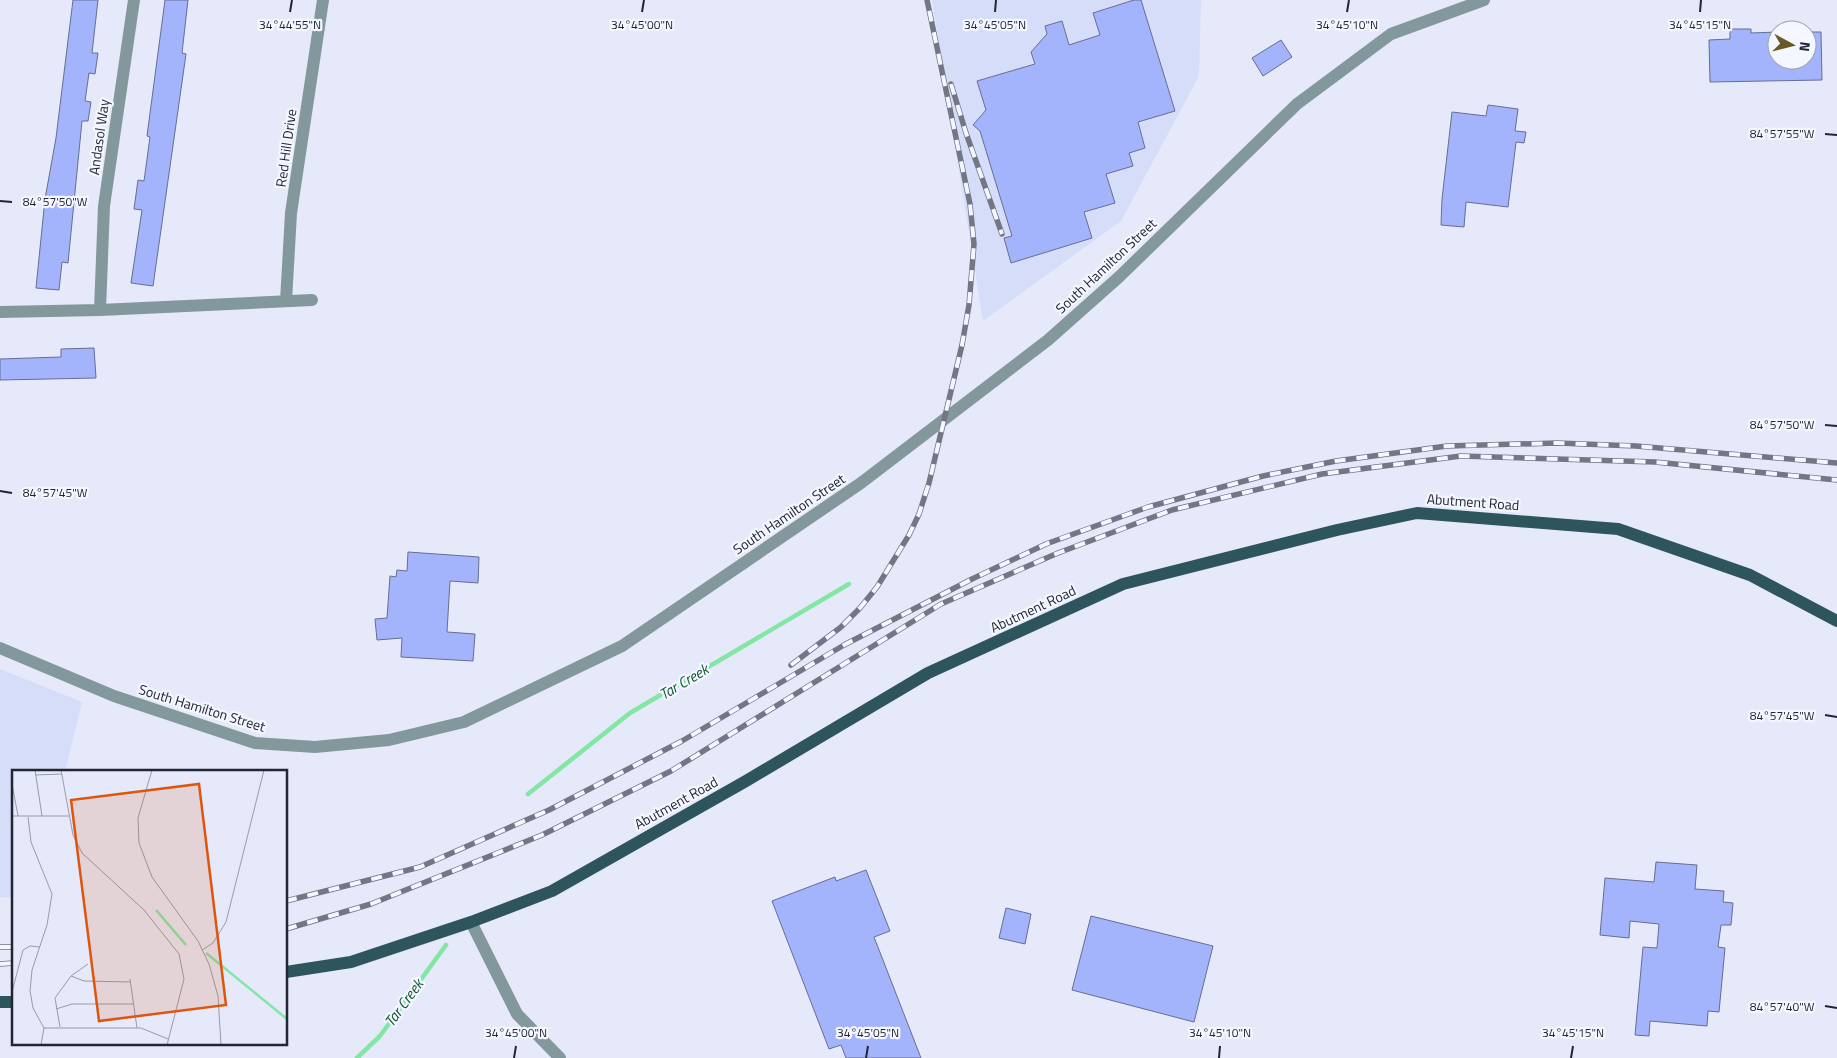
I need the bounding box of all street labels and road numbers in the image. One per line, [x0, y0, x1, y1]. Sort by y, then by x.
street label: Andasol Way [83, 97, 114, 176]
street label: Red Hill Drive [270, 107, 301, 188]
street label: South Hamilton Street [1050, 213, 1161, 318]
street label: South Hamilton Street [728, 468, 849, 559]
street label: Abutment Road [1426, 488, 1520, 515]
street label: Abutment Road [986, 579, 1079, 638]
street label: South Hamilton Street [136, 678, 268, 737]
street label: Abutment Road [630, 771, 721, 834]

